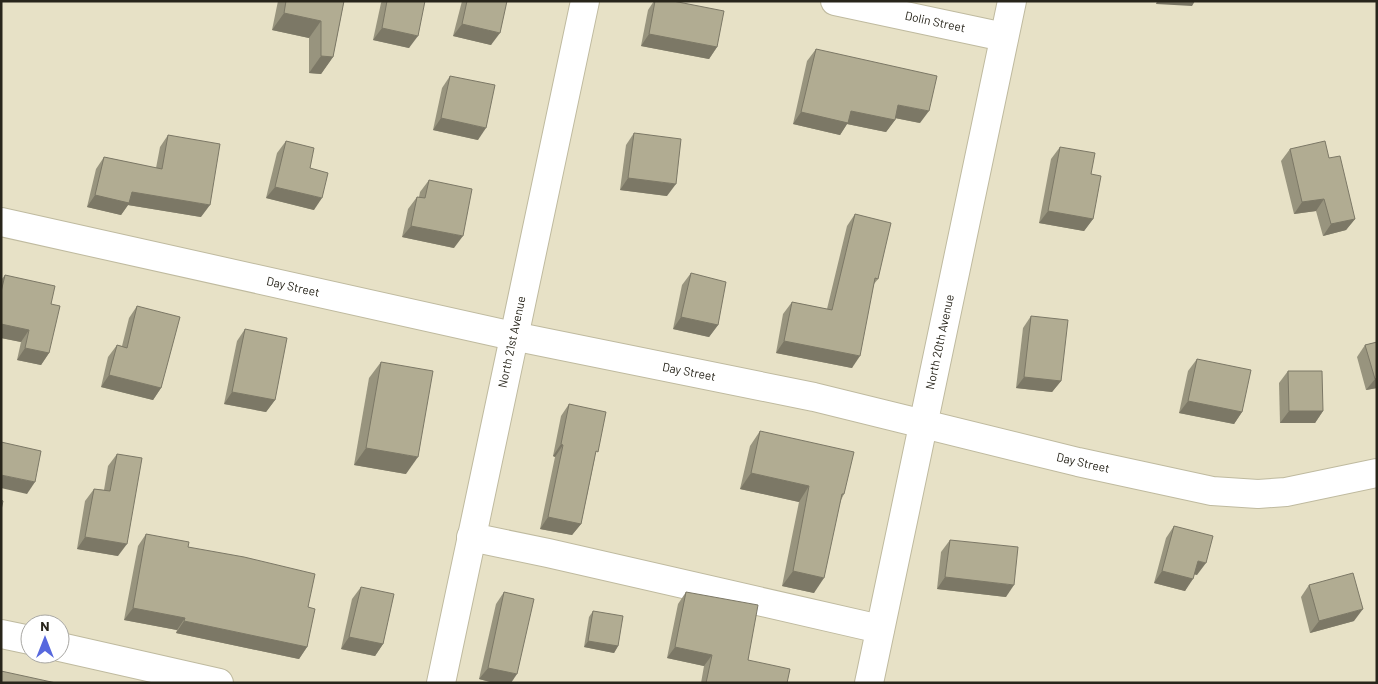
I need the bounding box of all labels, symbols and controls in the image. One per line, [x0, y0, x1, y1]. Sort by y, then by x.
street label: Dolin Street [904, 8, 967, 34]
street label: Day Street [265, 273, 321, 299]
street label: North 20th Avenue [922, 293, 956, 391]
street label: North 21st Avenue [494, 295, 528, 389]
street label: Day Street [661, 359, 717, 383]
street label: Day Street [1055, 449, 1111, 475]
north arrow [20, 614, 70, 664]
text: N [40, 617, 50, 634]

